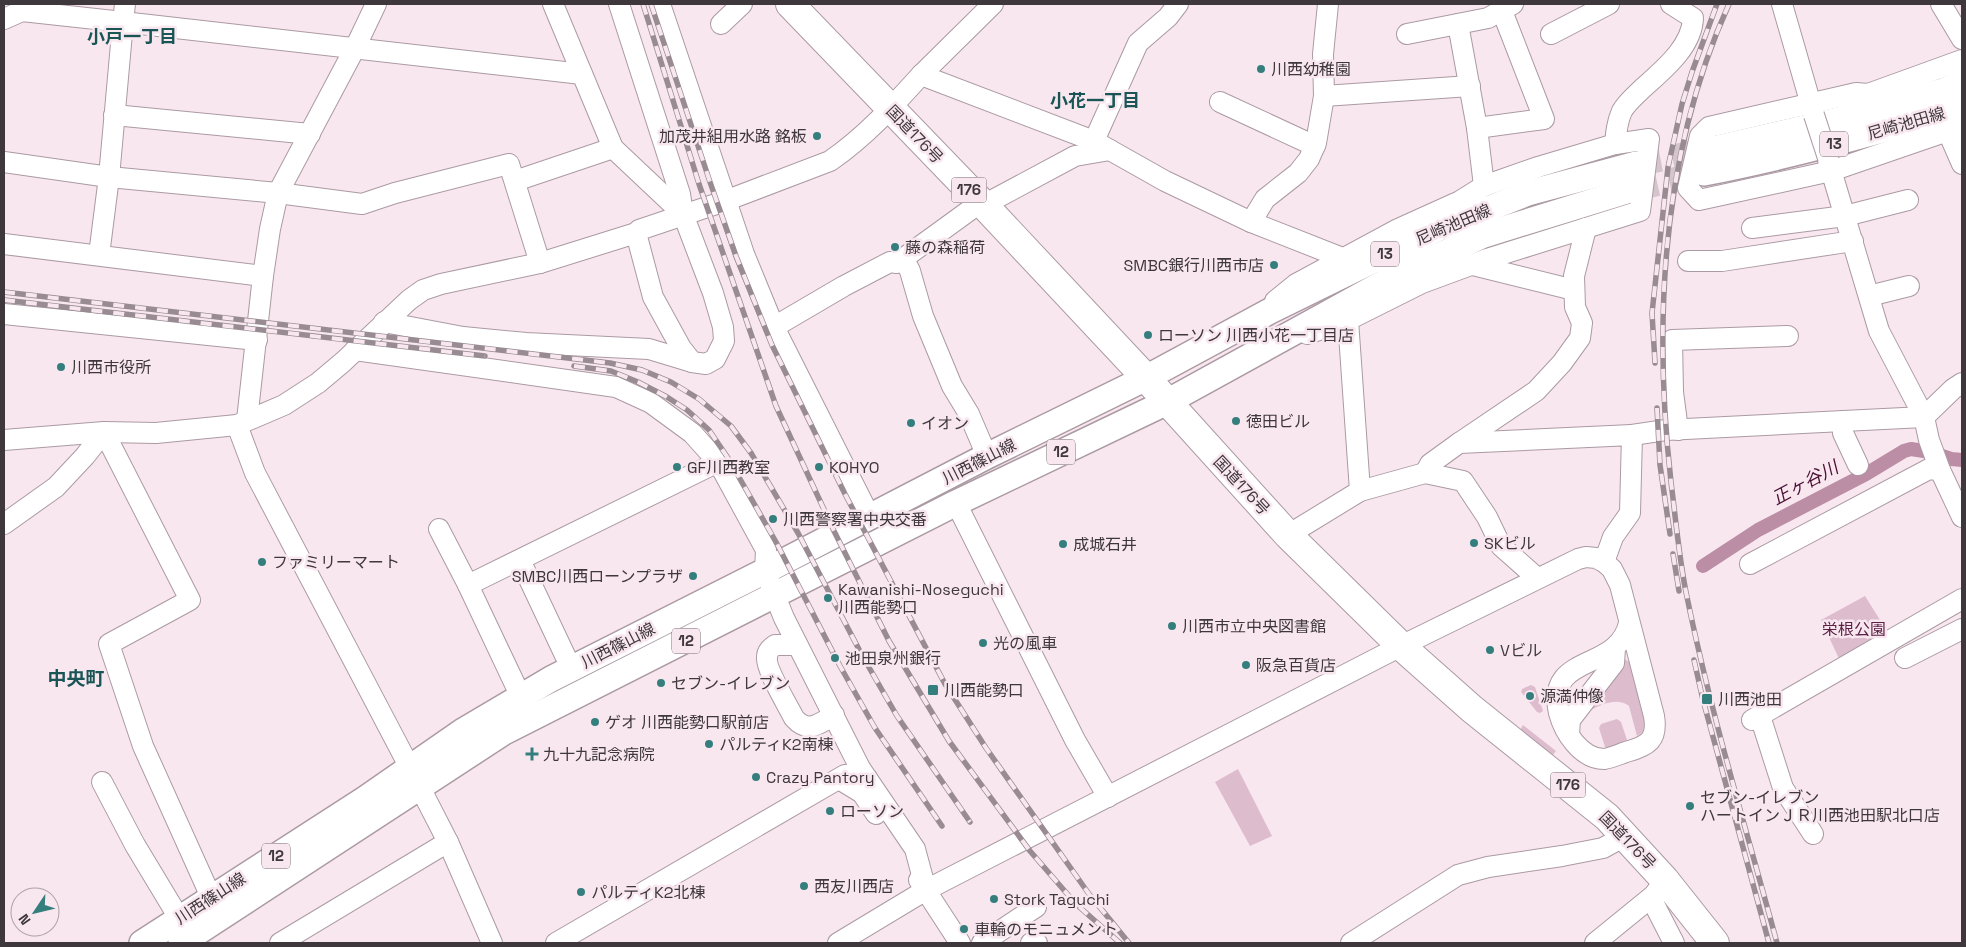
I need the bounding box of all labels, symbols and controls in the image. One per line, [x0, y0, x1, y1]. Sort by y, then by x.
district label: 小戸一丁目 [87, 25, 177, 48]
place label: 川西幼稚園 [1271, 59, 1351, 80]
marker: 川西幼稚園 [1255, 63, 1267, 75]
district label: 小花一丁目 [1050, 89, 1140, 112]
street label: 国道176号 [882, 101, 948, 168]
street label: 尼崎池田線 [1865, 102, 1947, 145]
place label: 加茂井組用水路 銘板 [659, 126, 807, 147]
marker: 加茂井組用水路 銘板 [811, 130, 823, 142]
road number: 13 [1820, 132, 1848, 156]
road number: 176 [952, 178, 986, 202]
street label: 尼崎池田線 [1412, 199, 1494, 250]
place label: 藤の森稲荷 [905, 237, 985, 258]
marker: 藤の森稲荷 [889, 241, 901, 253]
road number: 13 [1371, 242, 1399, 266]
place label: SMBC銀行川西市店 [1124, 255, 1264, 276]
marker: SMBC銀行川西市店 [1268, 259, 1280, 271]
place label: ローソン 川西小花一丁目店 [1158, 325, 1354, 346]
marker: ローソン 川西小花一丁目店 [1142, 329, 1154, 341]
place label: 川西市役所 [71, 357, 151, 378]
marker: 川西市役所 [55, 361, 67, 373]
place label: 徳田ビル [1246, 411, 1310, 432]
place label: イオン [921, 413, 969, 434]
marker: 徳田ビル [1230, 415, 1242, 427]
marker: イオン [905, 417, 917, 429]
street label: 川西篠山線 [939, 434, 1020, 489]
road number: 12 [1047, 440, 1075, 464]
street label: 国道176号 [1209, 451, 1274, 519]
water label: 正ヶ谷川 [1768, 455, 1844, 510]
place label: GF川西教室 [687, 457, 770, 478]
place label: KOHYO [829, 457, 880, 478]
marker: GF川西教室 [671, 461, 683, 473]
marker: KOHYO [813, 461, 825, 473]
place label: 川西警察署中央交番 [783, 509, 927, 530]
marker: 川西警察署中央交番 [767, 513, 779, 525]
place label: SKビル [1484, 533, 1536, 554]
place label: 成城石井 [1073, 534, 1137, 555]
marker: SKビル [1468, 537, 1480, 549]
marker: 成城石井 [1057, 538, 1069, 550]
place label: ファミリーマート [272, 552, 400, 573]
marker: ファミリーマート [256, 556, 268, 568]
place label: SMBC川西ローンプラザ [512, 566, 683, 587]
marker: SMBC川西ローンプラザ [687, 570, 699, 582]
place label: Kawanishi-Noseguchi 川西能勢口 [838, 579, 1004, 618]
marker: Kawanishi-Noseguchi 川西能勢口 [822, 592, 834, 604]
place label: 川西市立中央図書館 [1182, 616, 1326, 637]
street label: 川西篠山線 [578, 618, 659, 673]
park label: 栄根公園 [1822, 619, 1886, 640]
marker: 川西市立中央図書館 [1166, 620, 1178, 632]
road number: 12 [672, 628, 700, 654]
place label: 光の風車 [993, 633, 1057, 654]
marker: 光の風車 [977, 637, 989, 649]
place label: Vビル [1500, 640, 1542, 661]
marker: Vビル [1484, 644, 1496, 656]
place label: 池田泉州銀行 [845, 648, 941, 669]
marker: 池田泉州銀行 [829, 652, 841, 664]
place label: 阪急百貨店 [1256, 655, 1336, 676]
marker: 阪急百貨店 [1240, 659, 1252, 671]
district label: 中央町 [47, 666, 105, 691]
place label: セブン-イレブン [671, 673, 790, 694]
marker: セブン-イレブン [655, 677, 667, 689]
place label: 川西能勢口 [944, 680, 1024, 701]
marker: 川西能勢口 [926, 683, 940, 697]
place label: 源満仲像 [1540, 686, 1604, 707]
place label: 川西池田 [1718, 689, 1782, 710]
marker: 源満仲像 [1524, 690, 1536, 702]
marker: 川西池田 [1700, 692, 1714, 706]
place label: ゲオ 川西能勢口駅前店 [605, 712, 769, 733]
marker: ゲオ 川西能勢口駅前店 [589, 716, 601, 728]
place label: パルティK2南棟 [719, 734, 833, 755]
marker: パルティK2南棟 [703, 738, 715, 750]
place label: 九十九記念病院 [543, 744, 655, 765]
marker: 九十九記念病院 [525, 747, 539, 761]
place label: Crazy Pantory [766, 767, 874, 788]
marker: Crazy Pantory [750, 771, 762, 783]
road number: 176 [1550, 772, 1586, 798]
place label: セブン-イレブン ハートインＪＲ川西池田駅北口店 [1700, 787, 1940, 826]
marker: セブン-イレブン ハートインＪＲ川西池田駅北口店 [1684, 800, 1696, 812]
place label: ローソン [840, 801, 904, 822]
marker: ローソン [824, 805, 836, 817]
street label: 国道176号 [1595, 807, 1661, 874]
road number: 12 [262, 844, 290, 868]
street label: 川西篠山線 [171, 868, 250, 929]
place label: 西友川西店 [814, 876, 894, 897]
marker: 西友川西店 [798, 880, 810, 892]
place label: パルティK2北棟 [591, 882, 705, 903]
marker: パルティK2北棟 [575, 886, 587, 898]
north arrow [10, 887, 60, 937]
place label: Stork Taguchi [1004, 889, 1109, 910]
marker: Stork Taguchi [988, 893, 1000, 905]
text: N [14, 910, 34, 928]
place label: 車輪のモニュメント [974, 919, 1118, 940]
marker: 車輪のモニュメント [958, 923, 970, 935]

